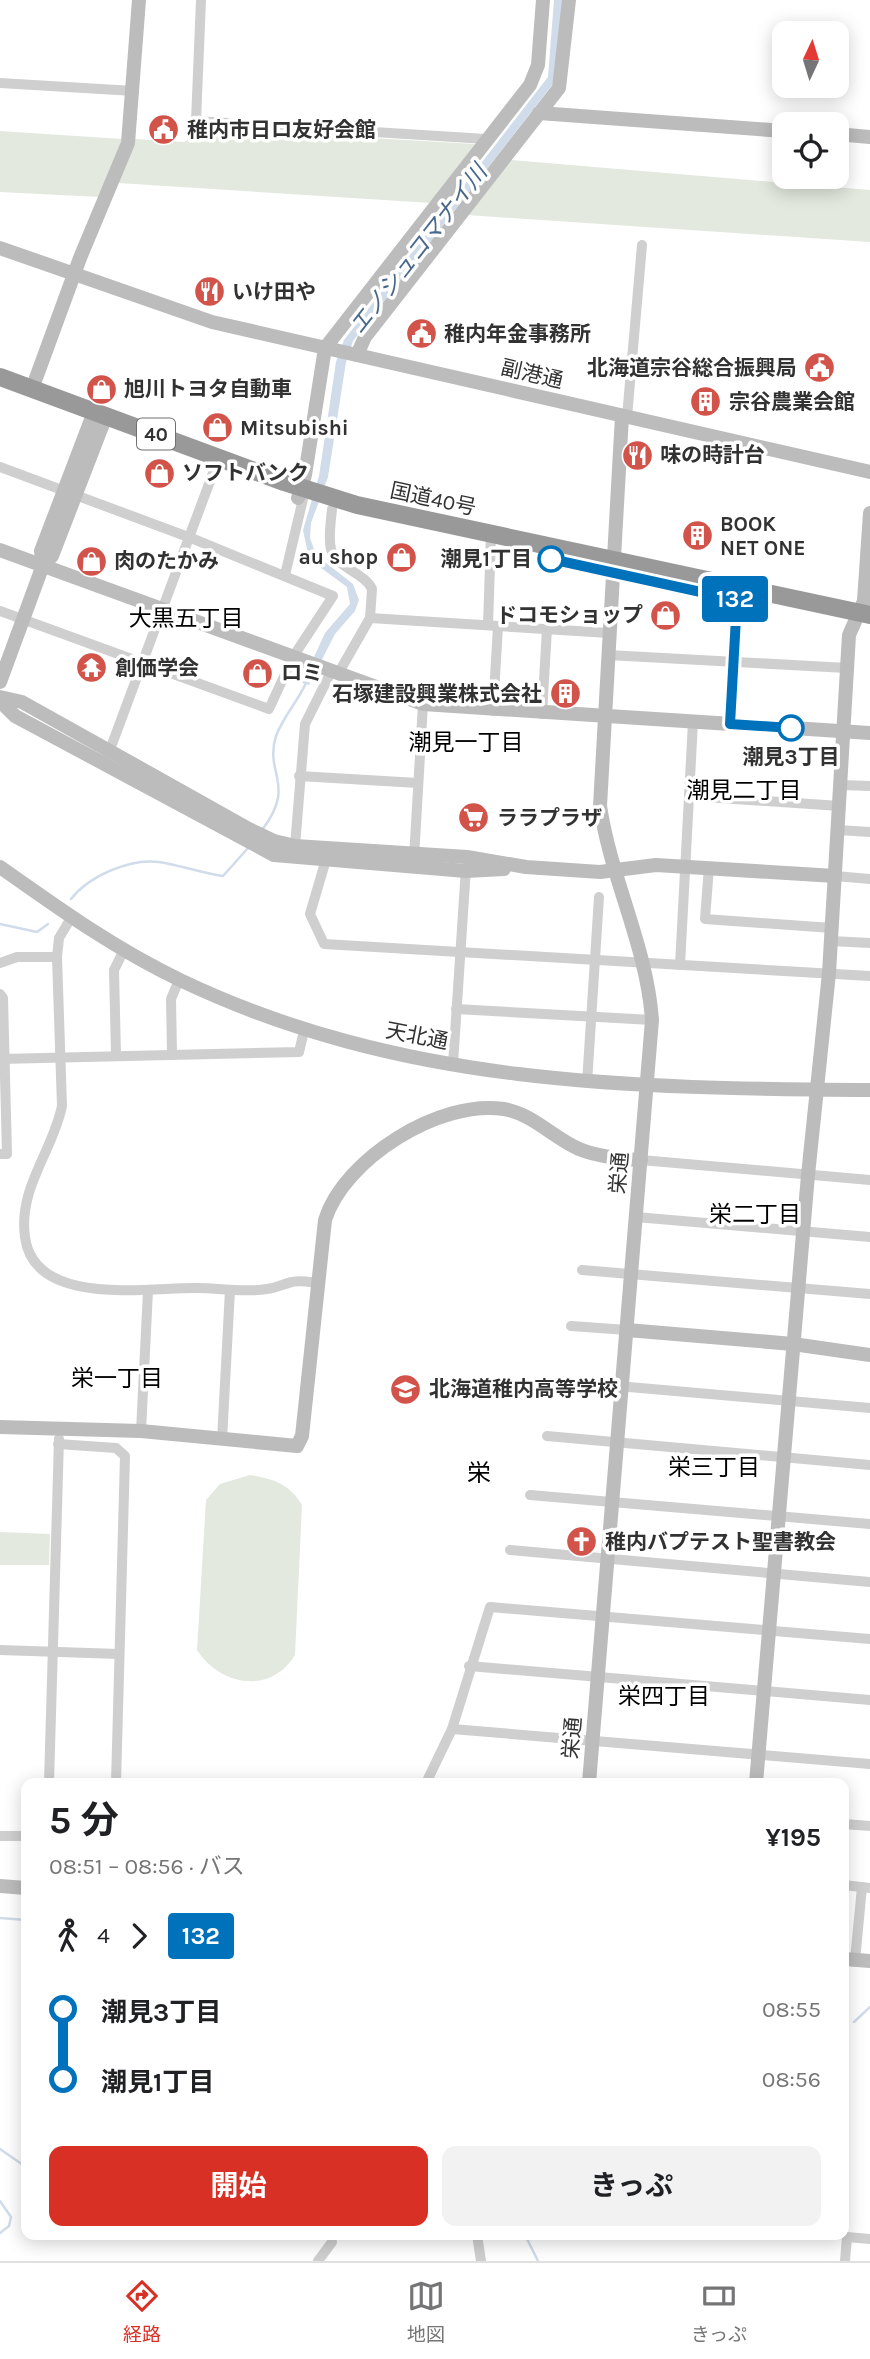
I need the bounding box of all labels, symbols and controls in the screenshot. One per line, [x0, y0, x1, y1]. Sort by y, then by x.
north arrow [772, 21, 849, 98]
map controls [772, 21, 849, 189]
button: locate [772, 112, 849, 189]
public building icon: 稚内市日ロ友好会館 [147, 113, 181, 147]
place label: 稚内市日ロ友好会館 [187, 118, 376, 142]
water label: エノシュコマナイ川 [344, 157, 495, 339]
restaurant icon: いけ田や [192, 275, 226, 309]
place label: いけ田や [232, 280, 316, 304]
public building icon: 稚内年金事務所 [404, 317, 438, 351]
place label: 稚内年金事務所 [444, 322, 591, 346]
public building icon: 北海道宗谷総合振興局 [803, 351, 837, 385]
street label: 副港通 [499, 355, 565, 393]
place label: 北海道宗谷総合振興局 [587, 356, 797, 380]
shop icon: 旭川トヨタ自動車 [84, 372, 118, 406]
place label: 旭川トヨタ自動車 [124, 377, 292, 401]
building icon: 宗谷農業会館 [689, 385, 723, 419]
place label: 宗谷農業会館 [729, 390, 855, 414]
shop icon: Mitsubishi [200, 411, 234, 445]
place label: Mitsubishi [240, 416, 349, 440]
road number: 40 [137, 418, 175, 449]
restaurant icon: 味の時計台 [620, 438, 654, 472]
place label: 味の時計台 [660, 443, 765, 467]
shop icon: ソフトバンク [142, 456, 176, 490]
place label: ソフトバンク [182, 461, 309, 485]
street label: 国道40号 [388, 478, 478, 520]
place label: BOOK NET ONE [720, 512, 806, 560]
building icon: BOOK NET ONE [680, 519, 714, 553]
shop icon: au shop [384, 540, 418, 574]
shop icon: 肉のたかみ [74, 544, 108, 578]
place label: au shop [298, 545, 378, 569]
marker: 潮見1丁目 [538, 546, 564, 572]
place label: 潮見1丁目 [441, 547, 532, 571]
place label: 肉のたかみ [114, 549, 219, 573]
line badge: 132 [695, 576, 775, 622]
text: 132 [716, 585, 754, 613]
shop icon: ドコモショップ [649, 598, 683, 632]
place label: ドコモショップ [496, 603, 643, 627]
district label: 大黒五丁目 [129, 605, 244, 632]
temple icon: 創価学会 [75, 651, 109, 685]
place label: 創価学会 [115, 656, 199, 680]
shop icon: ロミ [241, 656, 275, 690]
place label: ロミ [281, 661, 323, 685]
building icon: 石塚建設興業株式会社 [548, 677, 582, 711]
place label: 石塚建設興業株式会社 [332, 682, 542, 706]
marker: 潮見3丁目 [778, 715, 804, 741]
district label: 潮見一丁目 [409, 729, 524, 756]
place label: 潮見3丁目 [742, 745, 840, 769]
district label: 潮見二丁目 [687, 777, 802, 804]
supermarket icon: ララプラザ [457, 801, 491, 835]
place label: ララプラザ [497, 806, 602, 830]
street label: 天北通 [384, 1018, 450, 1054]
street label: 栄通 [605, 1151, 633, 1195]
district label: 栄二丁目 [709, 1201, 801, 1228]
district label: 栄一丁目 [71, 1365, 163, 1392]
school or university icon: 北海道稚内高等学校 [389, 1372, 423, 1406]
place label: 北海道稚内高等学校 [429, 1377, 618, 1401]
district label: 栄三丁目 [668, 1454, 760, 1481]
district label: 栄 [467, 1459, 491, 1487]
church icon: 稚内バプテスト聖書教会 [565, 1525, 599, 1559]
place label: 稚内バプテスト聖書教会 [605, 1530, 836, 1554]
district label: 栄四丁目 [618, 1683, 710, 1710]
street label: 栄通 [558, 1716, 586, 1760]
text: 5 分 [49, 1798, 119, 1843]
text: ¥195 [765, 1822, 821, 1853]
text: 08:51 – 08:56 · バス [49, 1853, 245, 1880]
icon: walk [49, 1917, 87, 1955]
icon: forward [120, 1917, 158, 1955]
text: 4 [97, 1922, 110, 1949]
text: 132 [182, 1922, 220, 1950]
text: 08:55 [762, 1996, 821, 2023]
text: 潮見3丁目 [101, 1997, 221, 2028]
text: 08:56 [762, 2066, 821, 2093]
text: 潮見1丁目 [101, 2067, 214, 2098]
button: 開始 [49, 2146, 428, 2226]
button: きっぷ [442, 2146, 821, 2226]
tab: 経路 [123, 2277, 161, 2346]
tab: 地図 [407, 2277, 445, 2346]
tab: きっぷ [691, 2277, 747, 2346]

